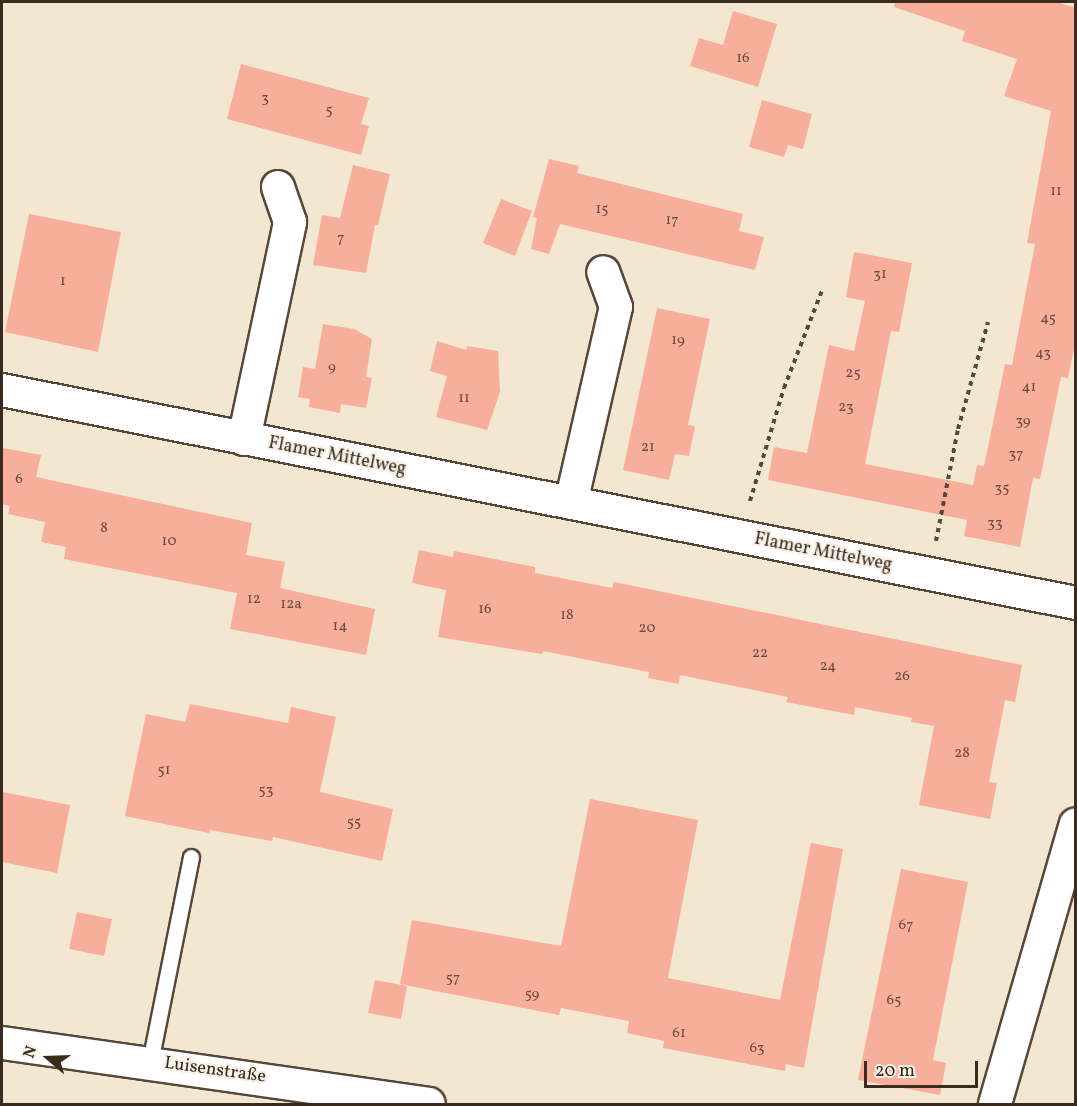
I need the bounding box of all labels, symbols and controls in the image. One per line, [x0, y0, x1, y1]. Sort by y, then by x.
house number: 16 [736, 50, 750, 68]
house number: 3 [261, 90, 269, 108]
house number: 5 [325, 102, 333, 120]
house number: 11 [1050, 183, 1062, 201]
house number: 15 [595, 201, 609, 219]
house number: 17 [665, 212, 679, 230]
house number: 7 [337, 230, 345, 248]
house number: 31 [873, 266, 887, 284]
house number: 1 [60, 273, 66, 291]
house number: 45 [1040, 310, 1056, 328]
house number: 19 [671, 332, 685, 350]
house number: 43 [1035, 345, 1051, 363]
house number: 9 [328, 359, 336, 377]
house number: 25 [845, 365, 861, 383]
house number: 41 [1022, 379, 1036, 397]
house number: 11 [458, 390, 470, 408]
house number: 23 [838, 399, 854, 417]
house number: 39 [1015, 413, 1031, 431]
street label: Flamer Mittelweg [266, 433, 408, 481]
house number: 21 [641, 439, 655, 457]
house number: 37 [1009, 446, 1023, 464]
house number: 6 [15, 471, 23, 489]
house number: 35 [995, 480, 1009, 498]
house number: 33 [987, 515, 1003, 533]
house number: 8 [100, 520, 108, 538]
street label: Flamer Mittelweg [752, 529, 894, 577]
house number: 10 [162, 533, 176, 551]
house number: 12 [247, 591, 261, 609]
house number: 12a [280, 596, 302, 614]
house number: 16 [478, 601, 492, 619]
house number: 18 [560, 607, 574, 625]
house number: 14 [333, 618, 347, 636]
house number: 20 [639, 620, 655, 638]
house number: 22 [752, 645, 768, 663]
house number: 24 [820, 658, 836, 676]
house number: 26 [894, 668, 910, 686]
house number: 28 [954, 745, 970, 763]
house number: 51 [157, 762, 171, 780]
house number: 53 [259, 782, 273, 800]
house number: 55 [347, 814, 361, 832]
house number: 67 [899, 917, 913, 935]
house number: 57 [446, 970, 460, 988]
house number: 59 [525, 986, 539, 1004]
house number: 65 [887, 992, 901, 1010]
house number: 61 [672, 1025, 686, 1043]
north arrow [18, 1028, 78, 1088]
house number: 63 [749, 1040, 765, 1058]
text: N [19, 1043, 43, 1061]
scale bar [867, 1049, 981, 1087]
street label: Luisenstraße [163, 1053, 267, 1089]
text: 20 m [875, 1059, 915, 1084]

